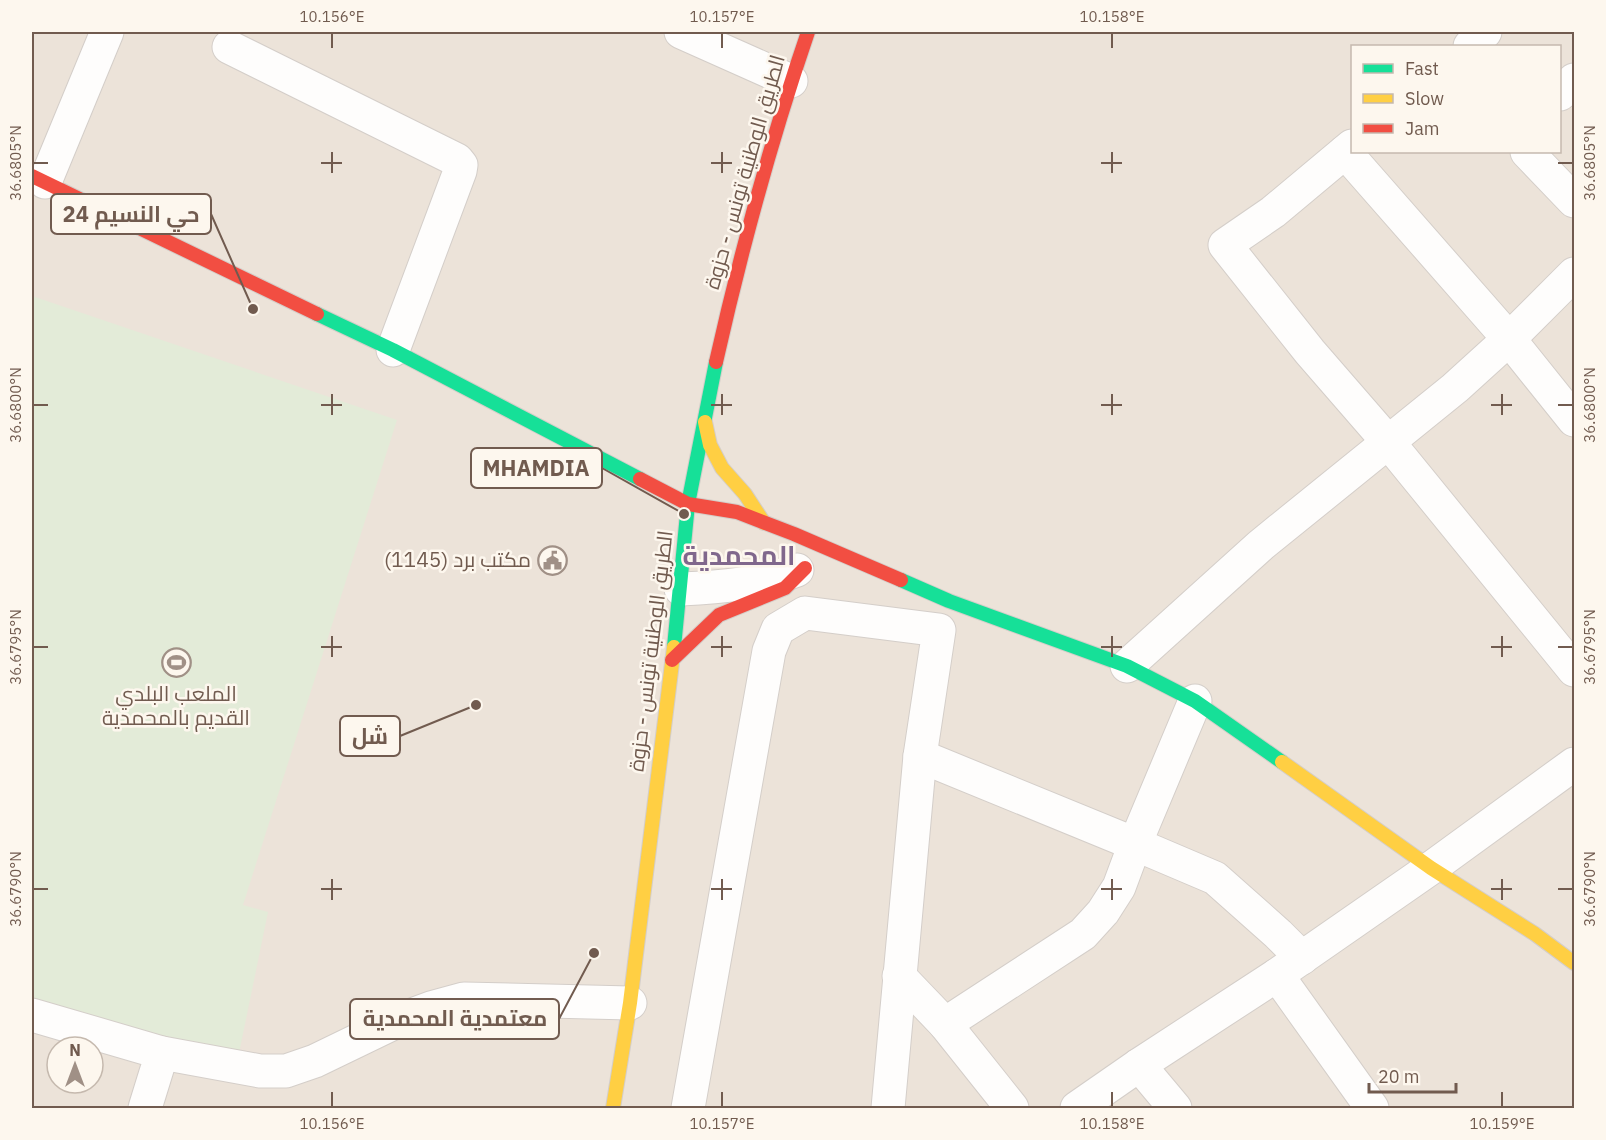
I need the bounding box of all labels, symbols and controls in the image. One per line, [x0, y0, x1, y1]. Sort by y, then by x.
text: 10.156°E [300, 7, 364, 26]
text: 10.157°E [690, 7, 754, 26]
text: 10.158°E [1080, 7, 1144, 26]
legend [1351, 45, 1561, 153]
street label: الطريق الوطنية تونس - حزوة [697, 51, 791, 292]
text: Fast [1405, 57, 1439, 80]
text: Slow [1405, 87, 1444, 110]
text: Jam [1405, 117, 1440, 140]
text: 36.6805°N [6, 125, 25, 201]
text: 36.6805°N [1580, 125, 1599, 201]
callout: حي النسيم 24 [51, 194, 211, 234]
text: حي النسيم 24 [63, 199, 199, 232]
text: 36.6800°N [6, 367, 25, 443]
text: 36.6800°N [1580, 367, 1599, 443]
callout: MHAMDIA [471, 448, 602, 488]
text: MHAMDIA [483, 453, 589, 482]
street label: الطريق الوطنية تونس - حزوة [621, 529, 679, 773]
district label: المحمدية [683, 537, 795, 572]
public building icon: مكتب برد (1145) [536, 544, 568, 576]
place label: مكتب برد (1145) [384, 545, 531, 573]
text: 36.6795°N [6, 609, 25, 685]
text: 36.6795°N [1580, 609, 1599, 685]
sports icon: الملعب البلدي القديم بالمحمدية [160, 647, 192, 679]
place label: الملعب البلدي القديم بالمحمدية [102, 679, 250, 732]
callout: شل [340, 716, 400, 756]
text: شل [352, 721, 388, 750]
text: 36.6790°N [6, 851, 25, 927]
text: 36.6790°N [1580, 851, 1599, 927]
callout: معتمدية المحمدية [350, 999, 559, 1039]
text: معتمدية المحمدية [363, 1003, 547, 1032]
north arrow [45, 1035, 105, 1095]
text: N [69, 1040, 81, 1060]
scale bar [1369, 1056, 1456, 1094]
text: 20 m [1378, 1065, 1420, 1088]
text: 10.156°E [300, 1114, 364, 1133]
text: 10.157°E [690, 1114, 754, 1133]
text: 10.158°E [1080, 1114, 1144, 1133]
text: 10.159°E [1470, 1114, 1534, 1133]

